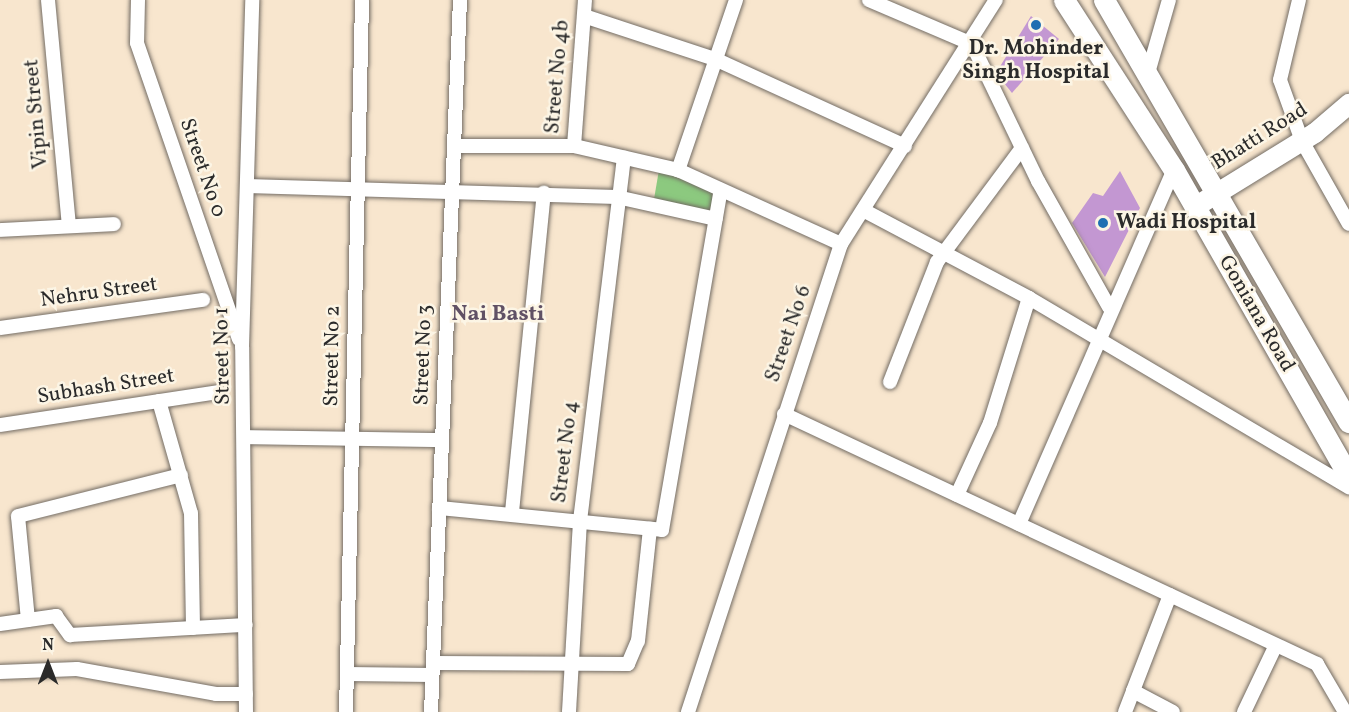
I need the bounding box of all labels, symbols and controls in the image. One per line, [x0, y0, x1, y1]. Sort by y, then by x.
marker: Dr. Mohinder Singh Hospital [1027, 16, 1045, 34]
street label: Street No 4b [540, 19, 576, 135]
place label: Dr. Mohinder Singh Hospital [962, 36, 1110, 86]
street label: Vipin Street [20, 58, 54, 170]
street label: Bhatti Road [1207, 98, 1313, 176]
street label: Street No 0 [173, 115, 231, 221]
place label: Wadi Hospital [1116, 210, 1256, 236]
marker: Wadi Hospital [1094, 214, 1112, 232]
street label: Goniana Road [1212, 251, 1300, 377]
street label: Nehru Street [39, 272, 159, 314]
street label: Street No 6 [761, 282, 817, 386]
district label: Nai Basti [452, 302, 544, 328]
street label: Street No 3 [410, 304, 438, 406]
street label: Street No 2 [320, 305, 346, 407]
street label: Street No 1 [210, 307, 236, 405]
street label: Subhash Street [36, 364, 176, 410]
street label: Street No 4 [547, 399, 585, 505]
north arrow [18, 634, 78, 694]
text: N [42, 635, 54, 657]

